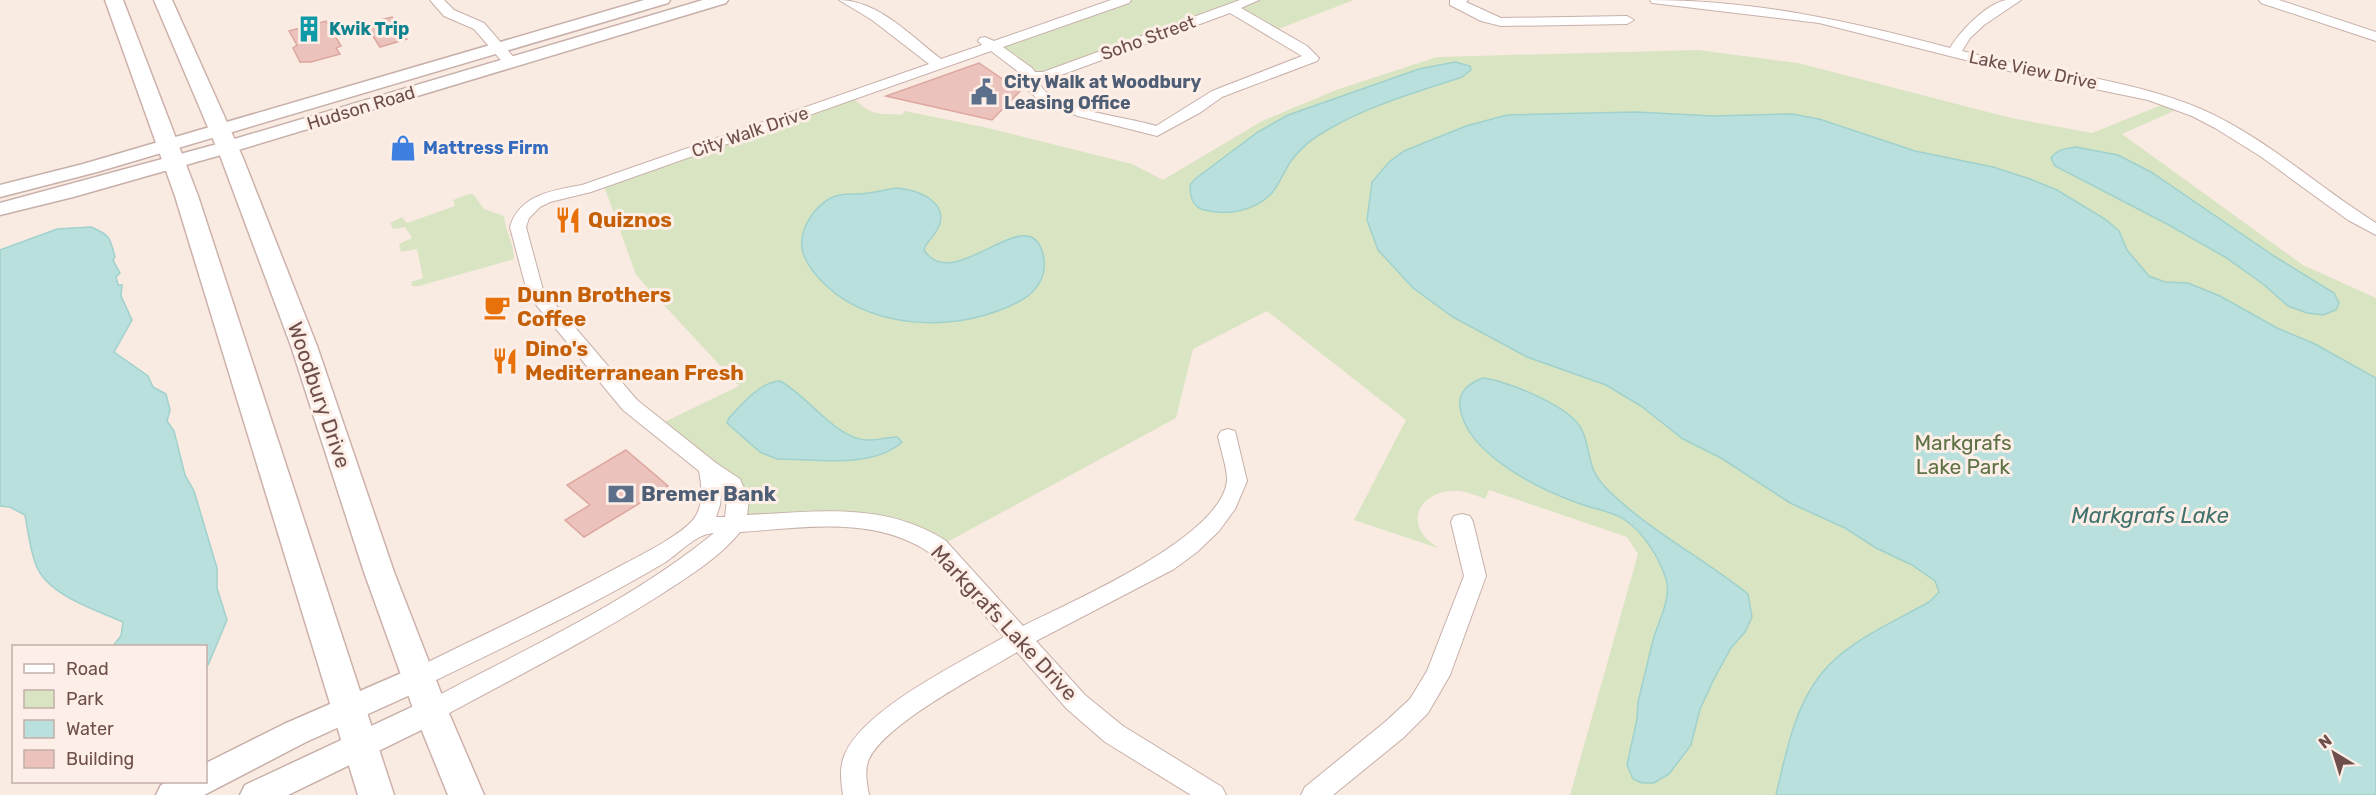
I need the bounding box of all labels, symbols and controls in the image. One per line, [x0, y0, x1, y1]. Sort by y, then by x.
street label: Soho Street [1098, 11, 1198, 65]
building icon: Kwik Trip [294, 14, 324, 44]
place label: Kwik Trip [329, 18, 409, 40]
street label: Lake View Drive [1967, 46, 2099, 94]
place label: City Walk at Woodbury Leasing Office [1004, 71, 1202, 114]
public building icon: City Walk at Woodbury Leasing Office [969, 77, 999, 107]
street label: Hudson Road [304, 81, 418, 135]
street label: City Walk Drive [689, 102, 811, 162]
shop icon: Mattress Firm [388, 133, 418, 163]
place label: Mattress Firm [423, 137, 549, 159]
restaurant icon: Quiznos [553, 205, 583, 235]
place label: Quiznos [588, 207, 672, 232]
place label: Dunn Brothers Coffee [517, 282, 671, 331]
cafe icon: Dunn Brothers Coffee [482, 292, 512, 322]
street label: Woodbury Drive [283, 319, 356, 471]
place label: Dino's Mediterranean Fresh [525, 336, 744, 385]
restaurant icon: Dino's Mediterranean Fresh [490, 346, 520, 376]
park label: Markgrafs Lake Park [1914, 430, 2012, 479]
bank icon: Bremer Bank [606, 479, 636, 509]
place label: Bremer Bank [641, 481, 777, 506]
water label: Markgrafs Lake [2071, 502, 2229, 529]
street label: Markgrafs Lake Drive [926, 540, 1083, 706]
legend [12, 645, 207, 783]
text: Road [66, 658, 109, 680]
text: Park [66, 688, 104, 710]
text: Water [66, 718, 114, 740]
north arrow [2304, 723, 2364, 783]
text: N [2315, 731, 2335, 753]
text: Building [66, 748, 134, 770]

